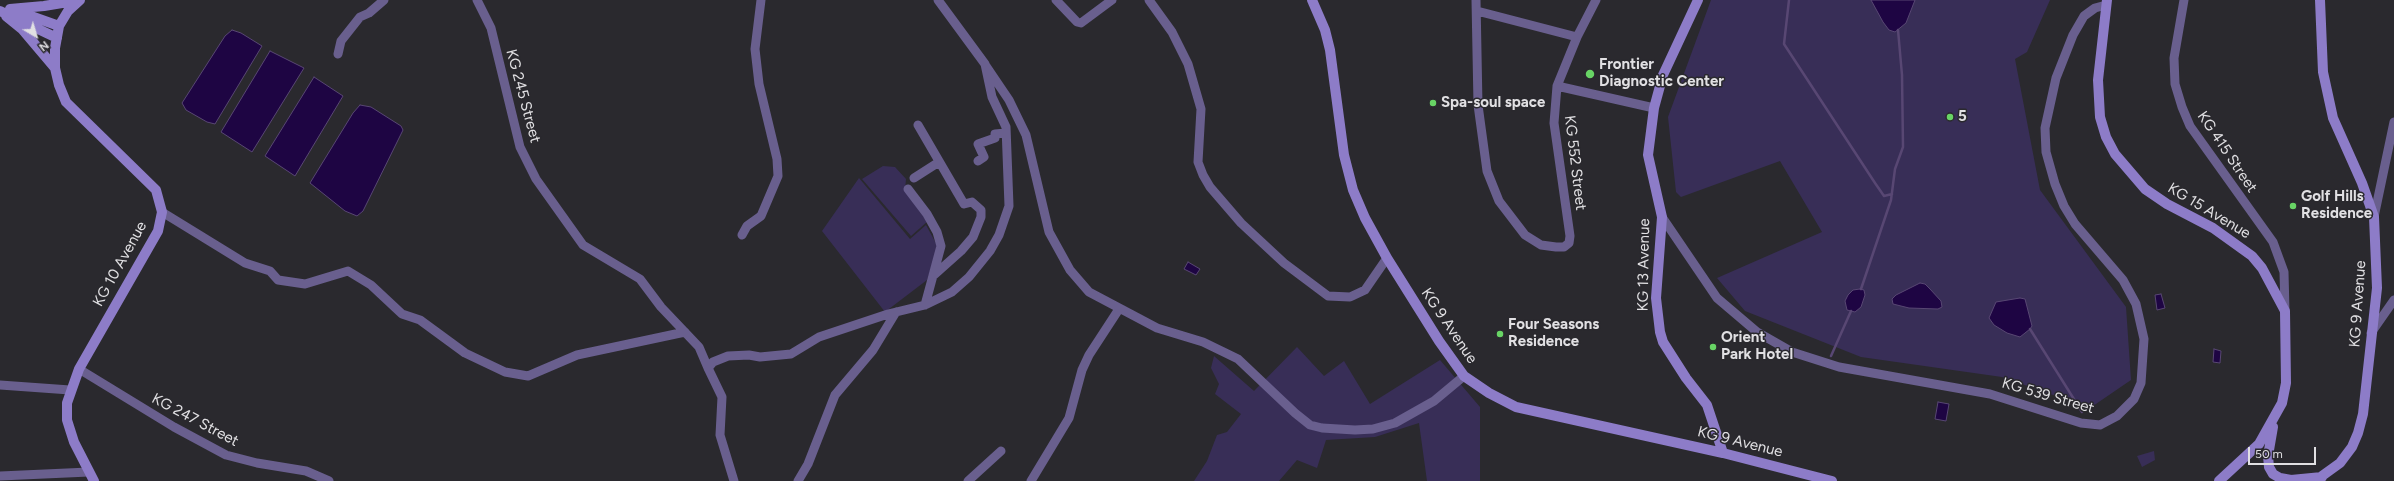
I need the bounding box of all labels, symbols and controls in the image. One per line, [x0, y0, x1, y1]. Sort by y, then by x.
north arrow [16, 16, 56, 56]
text: N [36, 38, 51, 54]
street label: KG 245 Street [502, 47, 544, 145]
place label: Frontier Diagnostic Center [1599, 56, 1724, 91]
marker: Frontier Diagnostic Center [1584, 68, 1596, 80]
place label: Spa-soul space [1441, 94, 1545, 112]
marker: Spa-soul space [1428, 98, 1438, 108]
place label: 5 [1958, 108, 1967, 126]
street label: KG 415 Street [2193, 108, 2261, 196]
marker: 5 [1945, 112, 1955, 122]
street label: KG 552 Street [1560, 114, 1590, 212]
street label: KG 15 Avenue [2164, 179, 2254, 243]
place label: Golf Hills Residence [2301, 188, 2372, 223]
marker: Golf Hills Residence [2288, 201, 2298, 211]
street label: KG 10 Avenue [89, 218, 151, 310]
street label: KG 13 Avenue [1634, 218, 1654, 312]
street label: KG 9 Avenue [2346, 260, 2370, 348]
street label: KG 9 Avenue [1417, 285, 1481, 367]
place label: Four Seasons Residence [1508, 316, 1599, 351]
marker: Four Seasons Residence [1495, 329, 1505, 339]
place label: Orient Park Hotel [1721, 329, 1793, 364]
marker: Orient Park Hotel [1708, 342, 1718, 352]
street label: KG 539 Street [2000, 374, 2096, 418]
street label: KG 247 Street [149, 390, 241, 450]
street label: KG 9 Avenue [1696, 423, 1784, 461]
scale bar [2250, 439, 2318, 465]
text: 50 m [2255, 447, 2283, 461]

